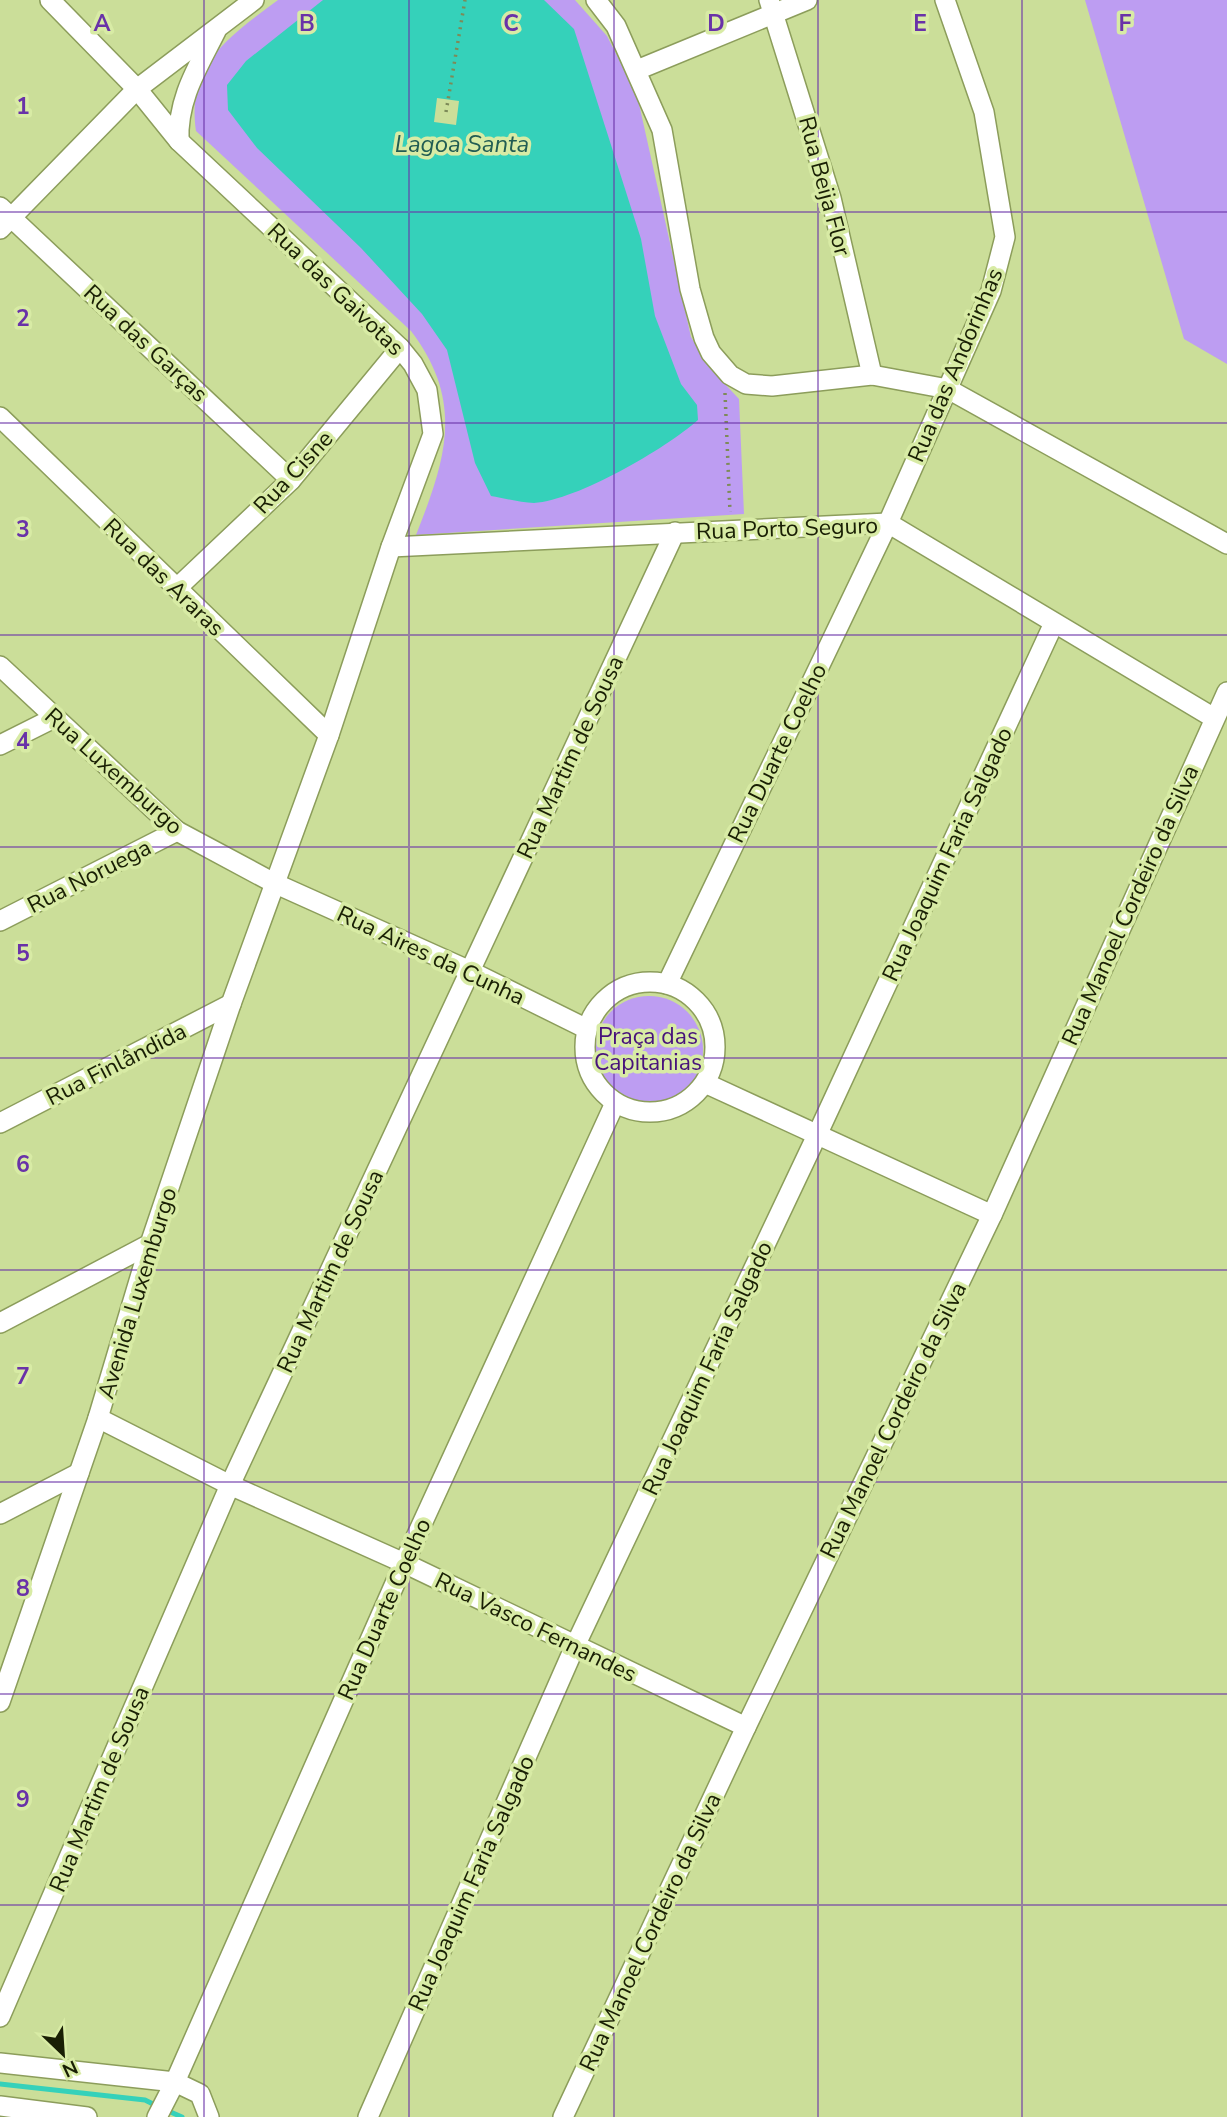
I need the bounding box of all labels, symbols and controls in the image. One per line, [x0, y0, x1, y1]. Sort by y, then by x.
text: A [93, 8, 111, 39]
text: B [299, 8, 315, 39]
text: C [503, 8, 519, 39]
text: D [707, 8, 725, 39]
text: E [913, 8, 927, 39]
text: F [1119, 8, 1132, 39]
text: 1 [16, 91, 30, 122]
street label: Rua Beija Flor [791, 113, 858, 260]
water label: Lagoa Santa [395, 128, 529, 160]
street label: Rua das Gaivotas [261, 216, 411, 363]
street label: Rua das Andorinhas [901, 263, 1010, 467]
street label: Rua das Garças [77, 278, 215, 409]
text: 2 [16, 303, 30, 334]
street label: Rua Cisne [247, 424, 340, 521]
street label: Rua Porto Seguro [695, 510, 879, 547]
street label: Rua das Araras [96, 512, 231, 643]
text: 3 [16, 514, 30, 545]
street label: Rua Martim de Sousa [510, 651, 631, 864]
street label: Rua Duarte Coelho [721, 658, 834, 848]
street label: Rua Luxemburgo [38, 701, 189, 842]
street label: Rua Joaquim Faria Salgado [875, 722, 1020, 986]
text: 4 [16, 726, 30, 757]
street label: Rua Manoel Cordeiro da Silva [1055, 760, 1206, 1050]
street label: Rua Noruega [22, 832, 157, 921]
street label: Rua Aires da Cunha [332, 898, 530, 1013]
text: 5 [16, 938, 30, 969]
street label: Rua Finlândida [41, 1016, 192, 1113]
park label: Praça das Capitanias [594, 1021, 702, 1078]
text: 6 [16, 1149, 30, 1180]
street label: Rua Martim de Sousa [270, 1165, 391, 1378]
street label: Avenida Luxemburgo [91, 1184, 184, 1403]
street label: Rua Joaquim Faria Salgado [635, 1236, 780, 1500]
street label: Rua Manoel Cordeiro da Silva [813, 1277, 974, 1564]
text: 7 [16, 1361, 30, 1392]
street label: Rua Duarte Coelho [330, 1513, 438, 1705]
street label: Rua Vasco Fernandes [430, 1565, 642, 1690]
text: 8 [16, 1573, 30, 1604]
street label: Rua Martim de Sousa [42, 1682, 157, 1897]
street label: Rua Joaquim Faria Salgado [401, 1750, 542, 2016]
text: 9 [16, 1784, 30, 1815]
street label: Rua Manoel Cordeiro da Silva [572, 1788, 729, 2076]
north arrow [28, 2019, 98, 2089]
text: N [58, 2054, 82, 2083]

